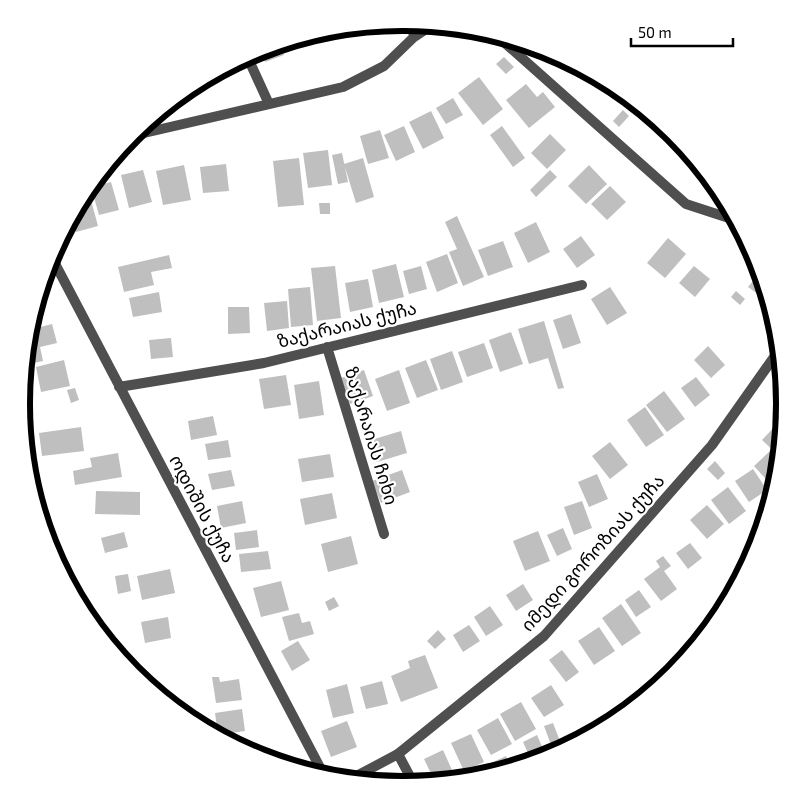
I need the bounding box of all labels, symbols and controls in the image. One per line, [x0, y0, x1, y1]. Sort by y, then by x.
scale bar [631, 15, 734, 47]
text: 50 m [638, 23, 672, 41]
street label: ზაქარაიას ქუჩა [275, 296, 419, 353]
street label: ზაქარაიას ჩიხი [340, 364, 403, 508]
street label: ოდიშის ქუჩა [164, 451, 240, 567]
street label: იმედი გოროზიას ქუჩა [516, 469, 669, 636]

